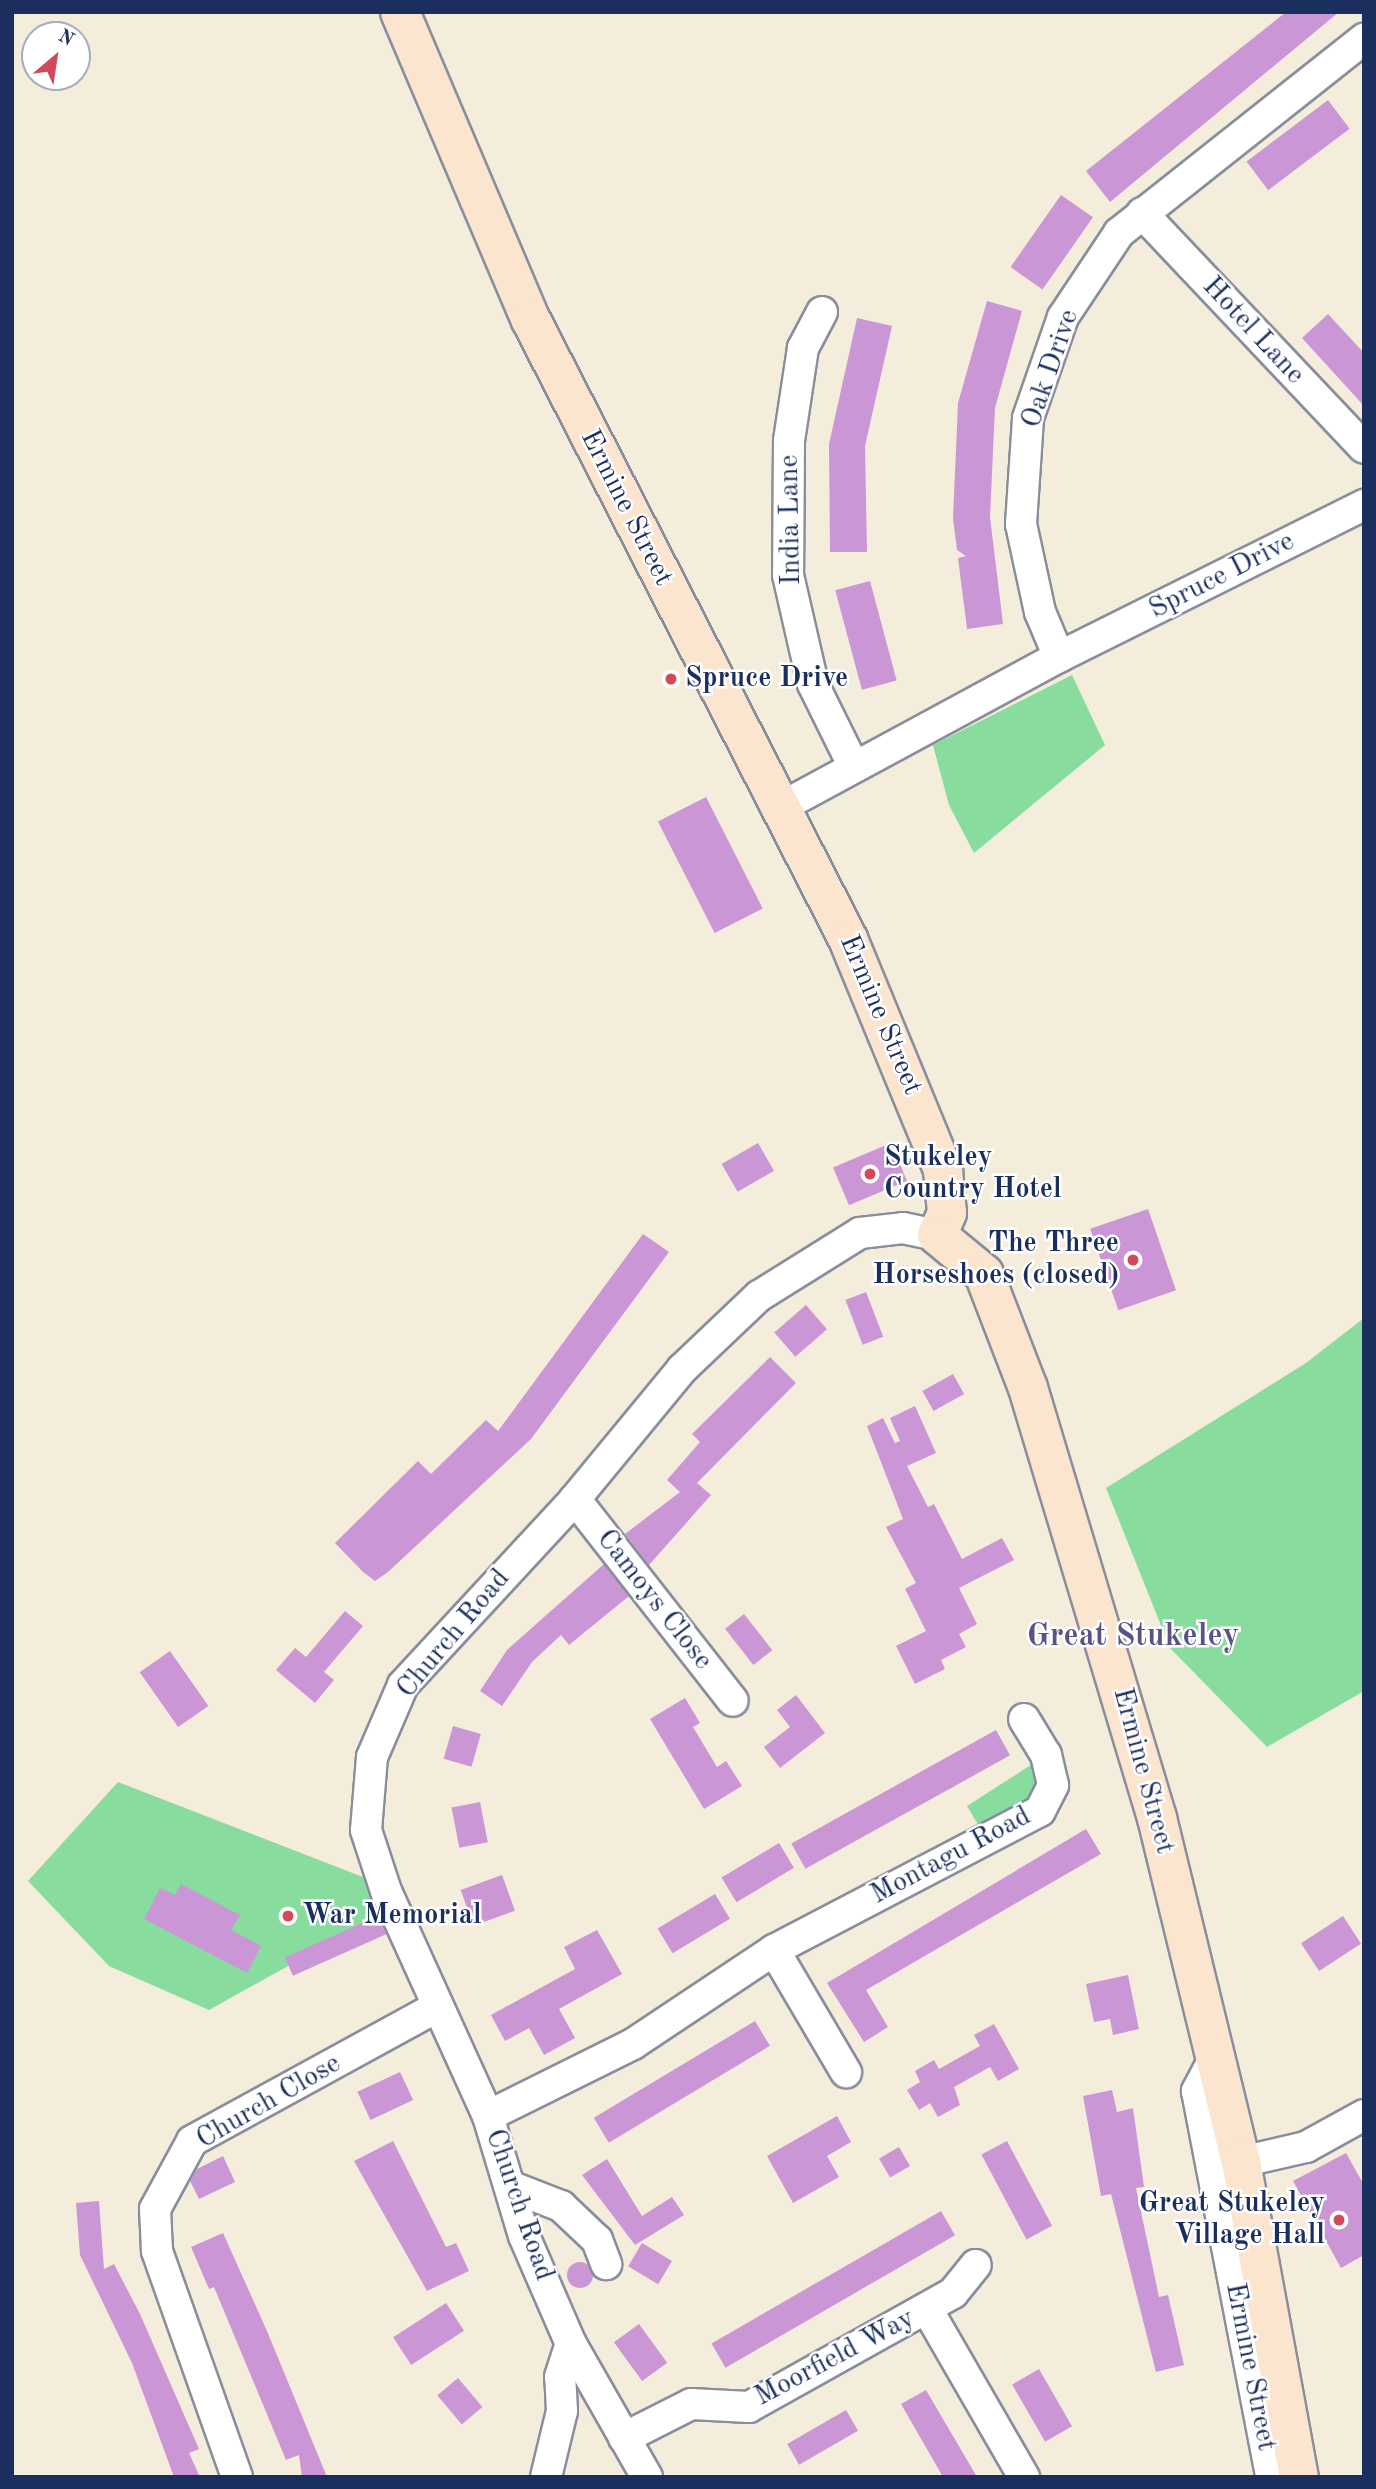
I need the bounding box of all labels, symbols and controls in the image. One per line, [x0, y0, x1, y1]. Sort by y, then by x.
north arrow [21, 21, 91, 91]
text: N [54, 27, 76, 51]
street label: Hotel Lane [1195, 270, 1311, 392]
street label: Oak Drive [1015, 305, 1087, 433]
street label: Ermine Street [572, 424, 680, 592]
street label: India Lane [773, 454, 809, 586]
street label: Spruce Drive [1144, 525, 1300, 627]
place label: Spruce Drive [685, 662, 848, 696]
marker: Spruce Drive [663, 671, 679, 687]
street label: Ermine Street [831, 930, 929, 1100]
place label: Stukeley Country Hotel [884, 1141, 1062, 1207]
marker: Stukeley Country Hotel [862, 1166, 878, 1182]
place label: The Three Horseshoes (closed) [873, 1227, 1119, 1293]
marker: The Three Horseshoes (closed) [1125, 1252, 1141, 1268]
street label: Camoys Close [589, 1523, 719, 1677]
street label: Church Road [390, 1563, 518, 1705]
district label: Great Stukeley [1027, 1618, 1239, 1656]
street label: Ermine Street [1105, 1684, 1181, 1858]
street label: Montagu Road [865, 1800, 1037, 1912]
place label: War Memorial [302, 1899, 482, 1933]
marker: War Memorial [280, 1908, 296, 1924]
street label: Church Close [191, 2047, 347, 2157]
street label: Church Road [477, 2125, 561, 2285]
place label: Great Stukeley Village Hall [1139, 2187, 1325, 2253]
marker: Great Stukeley Village Hall [1331, 2212, 1347, 2228]
street label: Ermine Street [1217, 2280, 1283, 2454]
street label: Moorfield Way [749, 2302, 921, 2414]

